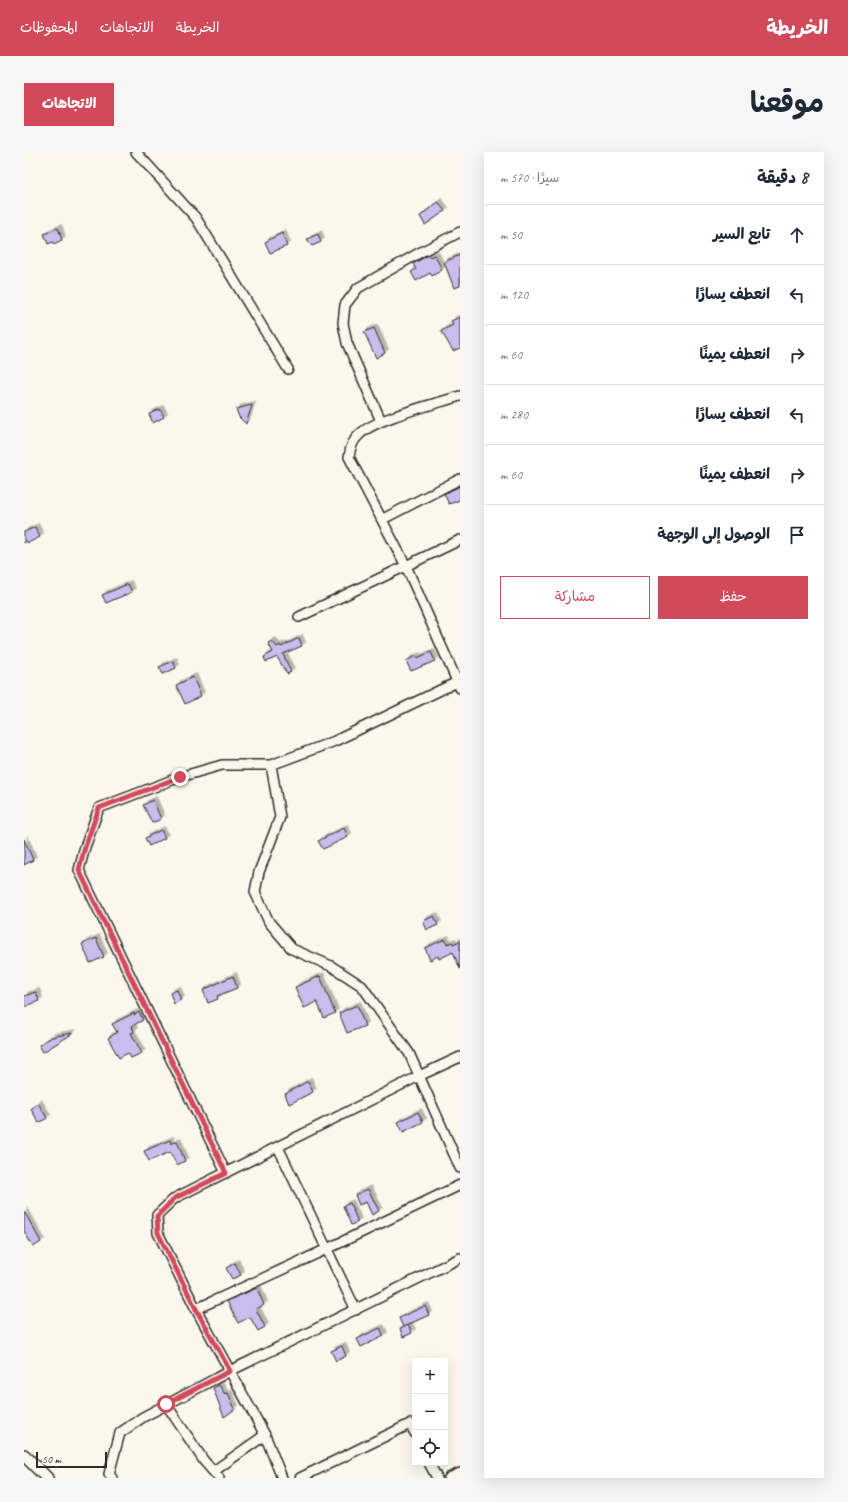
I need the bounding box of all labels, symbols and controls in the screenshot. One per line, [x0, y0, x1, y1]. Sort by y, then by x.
text: الخريطة [766, 16, 828, 40]
text: المحفوظات [20, 19, 78, 36]
text: الاتجاهات [100, 19, 154, 36]
text: الخريطة [176, 19, 219, 36]
button: الاتجاهات [24, 83, 114, 126]
text: موقعنا [750, 85, 824, 120]
text: 8 دقيقة [757, 167, 808, 188]
text: سيرًا · 570 m [500, 170, 559, 186]
icon: ahead [786, 224, 808, 246]
text: تابع السير [713, 225, 770, 244]
text: 50 m [500, 227, 522, 243]
icon: left [786, 284, 808, 306]
text: انعطف يسارًا [695, 285, 770, 304]
text: 120 m [500, 287, 528, 303]
icon: right [786, 344, 808, 366]
text: انعطف يمينًا [699, 345, 770, 364]
text: 60 m [500, 347, 522, 363]
icon: left [786, 404, 808, 426]
text: انعطف يسارًا [695, 405, 770, 424]
text: 280 m [500, 407, 528, 423]
icon: right [786, 464, 808, 486]
text: انعطف يمينًا [699, 465, 770, 484]
text: 60 m [500, 467, 522, 483]
icon: arrive [786, 524, 808, 546]
text: الوصول إلى الوجهة [657, 525, 770, 544]
button: مشاركة [500, 576, 650, 619]
button: حفظ [658, 576, 808, 619]
route end [171, 768, 189, 786]
map controls [412, 1358, 448, 1466]
button: + [412, 1358, 448, 1394]
button: − [412, 1394, 448, 1430]
route start [157, 1395, 175, 1413]
button: locate [412, 1430, 448, 1466]
scale bar [36, 1450, 107, 1469]
text: 50 m [42, 1452, 61, 1466]

